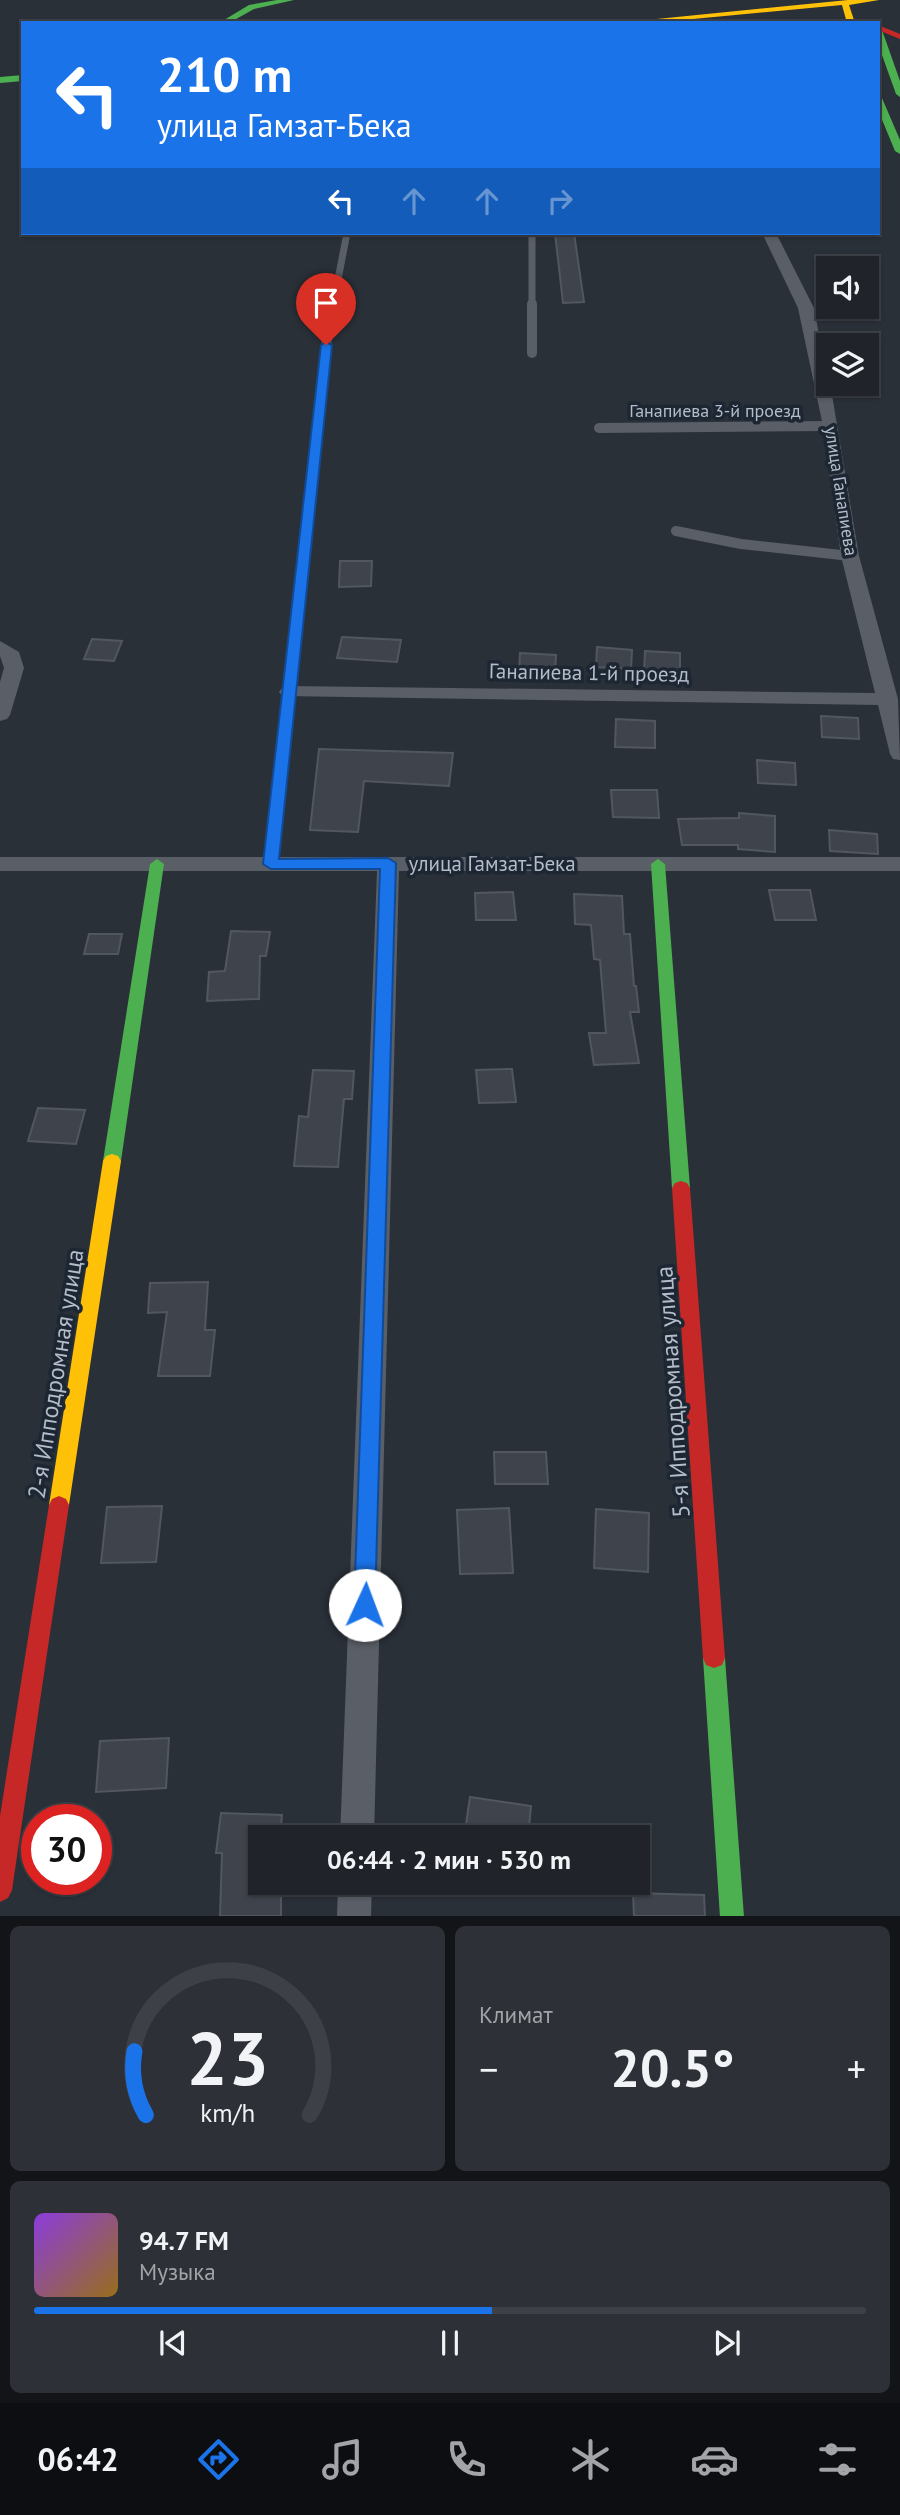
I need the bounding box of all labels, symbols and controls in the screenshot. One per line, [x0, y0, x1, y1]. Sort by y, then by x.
text: 210 m [157, 42, 292, 106]
icon: left [42, 49, 133, 140]
text: улица Гамзат-Бека [157, 104, 412, 146]
icon: left [322, 182, 360, 220]
icon: ahead [395, 182, 433, 220]
icon: ahead [468, 182, 506, 220]
icon: right [541, 182, 579, 220]
map controls [816, 256, 879, 396]
button: sound [816, 256, 879, 319]
pin [296, 273, 356, 345]
icon: arrive [307, 284, 345, 322]
button: layers [816, 333, 879, 396]
street label: Ганапиева 3-й проезд [629, 399, 801, 422]
street label: улица Ганапиева [820, 425, 863, 557]
street label: Ганапиева 1-й проезд [489, 657, 689, 688]
street label: улица Гамзат-Бека [408, 850, 576, 877]
street label: 2-я Ипподромная улица [20, 1247, 91, 1501]
street label: 5-я Ипподромная улица [648, 1265, 697, 1519]
position arrow [328, 1568, 402, 1642]
speed limit sign: 30 [21, 1804, 112, 1895]
text: 06:44 · 2 мин · 530 m [327, 1843, 571, 1876]
text: Климат [479, 2000, 553, 2029]
text: 23 [186, 2011, 269, 2105]
text: 20.5° [611, 2034, 734, 2101]
text: − [479, 2044, 498, 2093]
text: + [847, 2044, 866, 2093]
text: km/h [200, 2096, 255, 2128]
text: 94.7 FM [139, 2224, 229, 2257]
text: Музыка [139, 2257, 216, 2286]
icon: previous [154, 2324, 192, 2362]
icon: pause [431, 2324, 469, 2362]
icon: next [708, 2324, 746, 2362]
icon: directions [194, 2435, 243, 2484]
icon: music [318, 2435, 367, 2484]
icon: phone [442, 2435, 491, 2484]
icon: climate [566, 2435, 615, 2484]
icon: car [690, 2435, 739, 2484]
icon: filters [813, 2435, 862, 2484]
text: 06:42 [37, 2438, 119, 2480]

